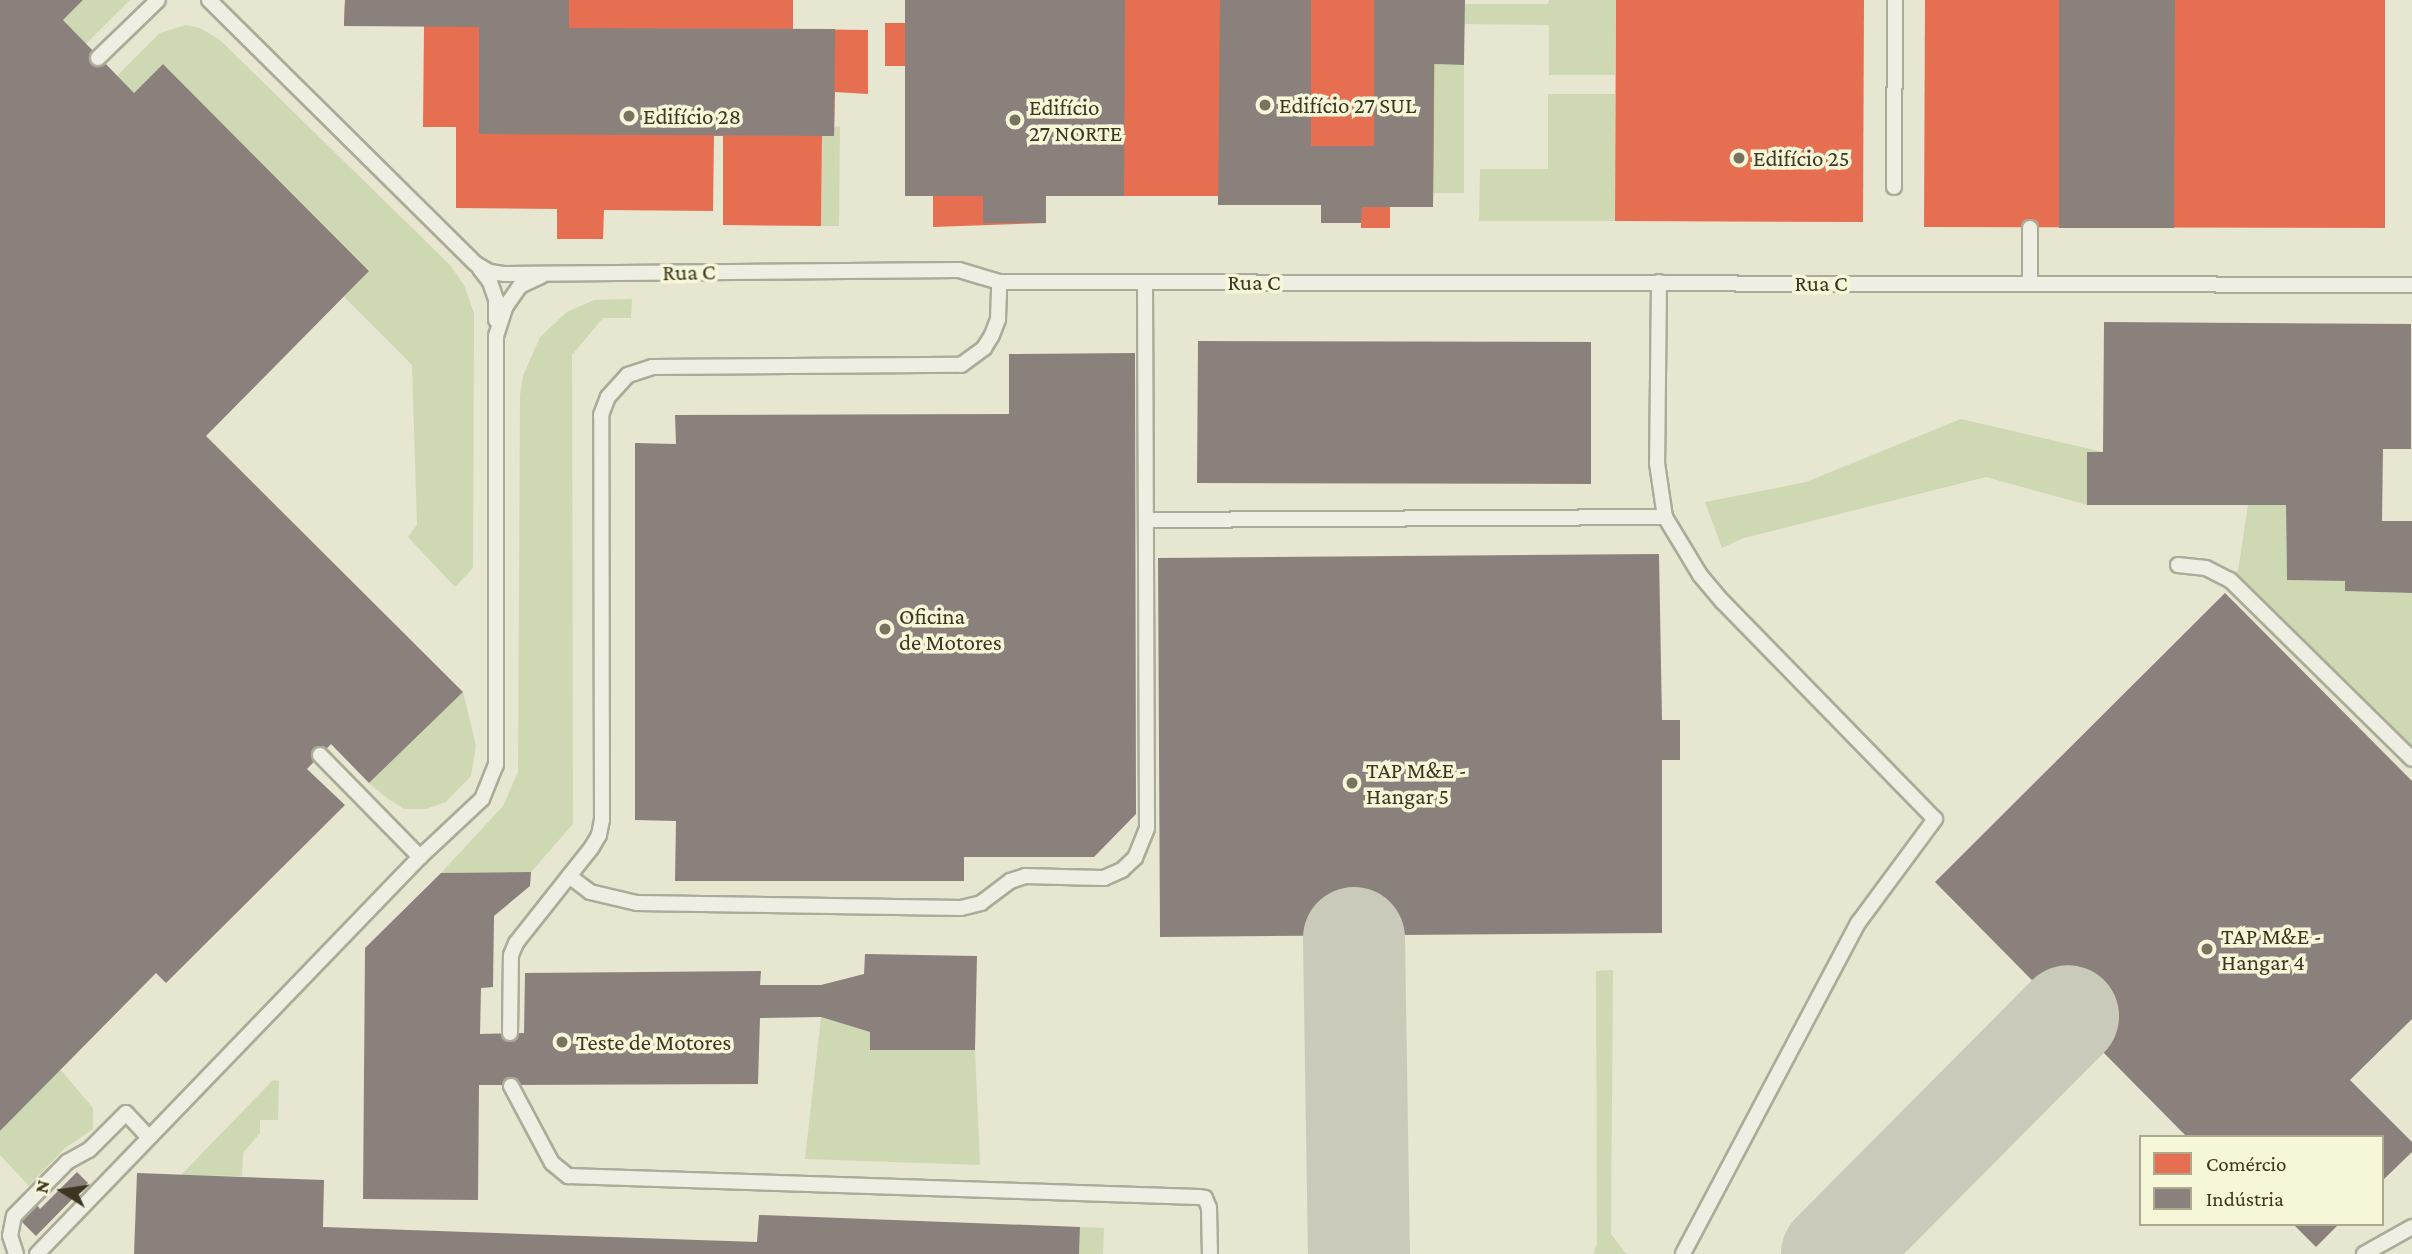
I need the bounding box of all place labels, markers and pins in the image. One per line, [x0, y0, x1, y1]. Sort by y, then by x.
place label: Edifício 27 SUL [1279, 91, 1416, 119]
place label: Edifício 27 NORTE [1029, 93, 1122, 147]
marker: Edifício 27 SUL [1257, 97, 1273, 113]
place label: Edifício 28 [643, 102, 741, 130]
marker: Edifício 28 [621, 108, 637, 124]
marker: Edifício 27 NORTE [1007, 112, 1023, 128]
place label: Edifício 25 [1753, 144, 1850, 172]
marker: Edifício 25 [1731, 150, 1747, 166]
place label: Oficina de Motores [899, 602, 1002, 656]
marker: Oficina de Motores [877, 621, 893, 637]
place label: TAP M&E - Hangar 5 [1366, 756, 1467, 810]
marker: TAP M&E - Hangar 5 [1344, 775, 1360, 791]
place label: TAP M&E - Hangar 4 [2221, 922, 2322, 976]
marker: TAP M&E - Hangar 4 [2199, 941, 2215, 957]
place label: Teste de Motores [576, 1028, 731, 1056]
marker: Teste de Motores [554, 1034, 570, 1050]

